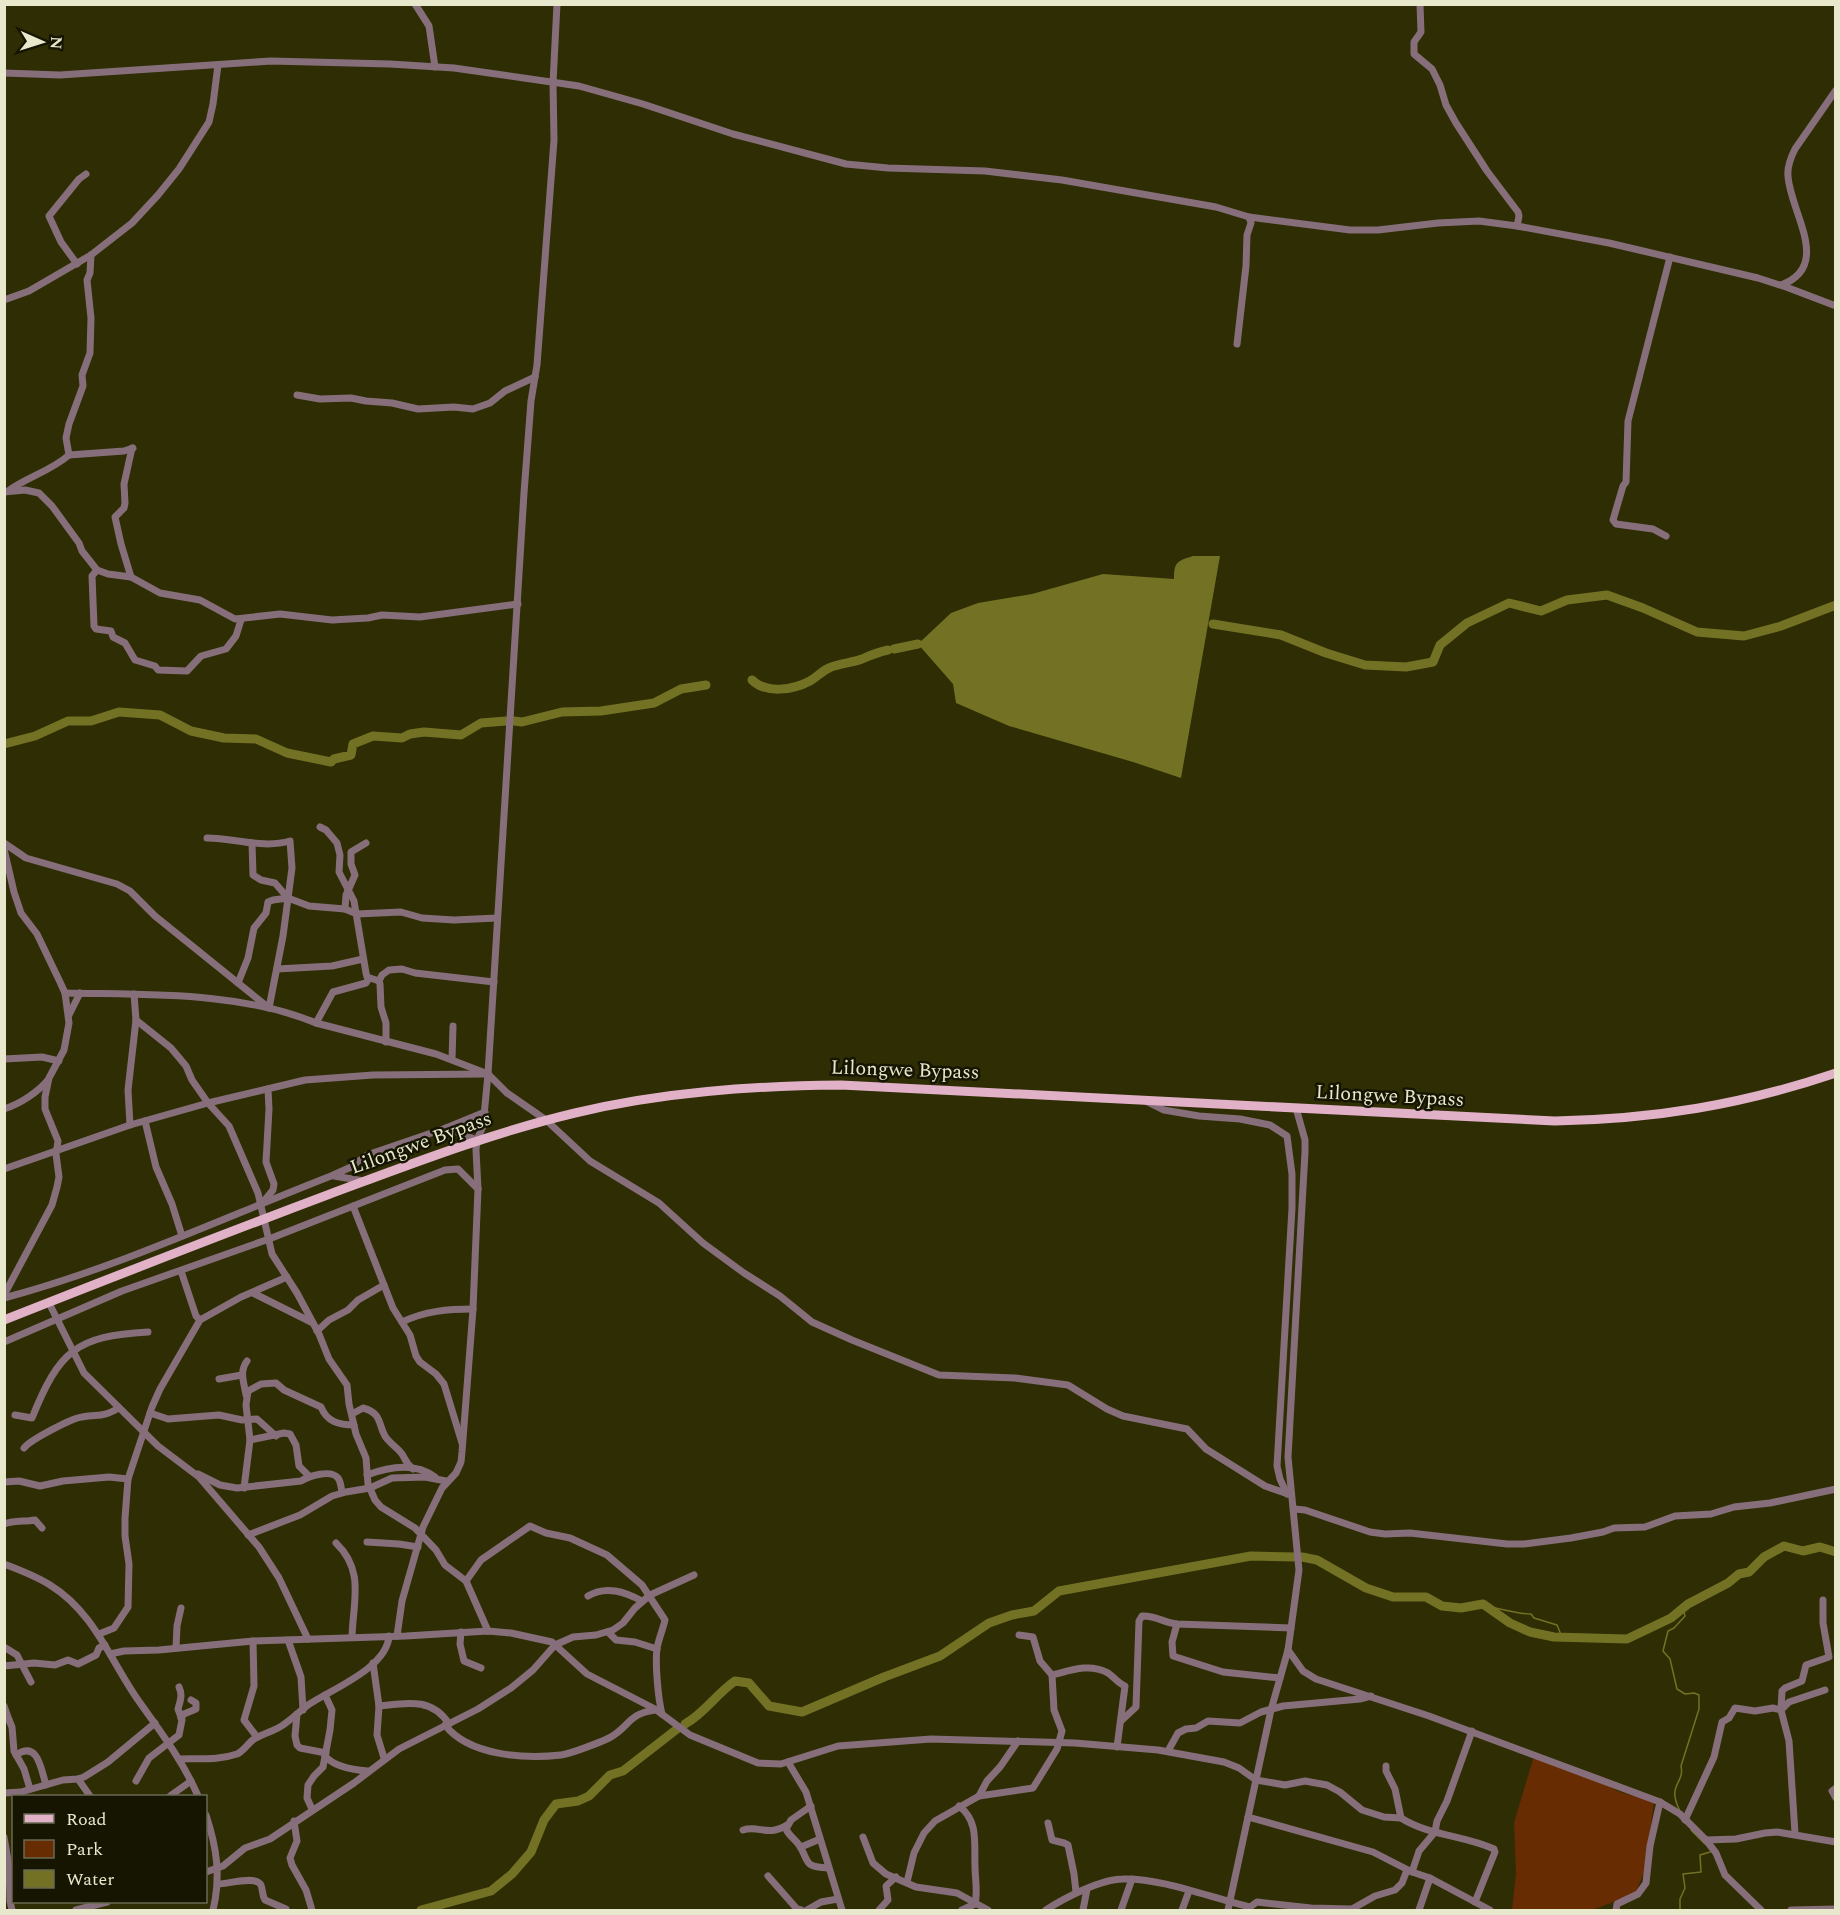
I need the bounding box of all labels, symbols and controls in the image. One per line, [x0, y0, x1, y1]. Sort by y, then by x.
north arrow [12, 12, 72, 72]
text: N [44, 36, 68, 50]
street label: Lilongwe Bypass [830, 1052, 980, 1088]
street label: Lilongwe Bypass [1315, 1077, 1465, 1115]
street label: Lilongwe Bypass [346, 1103, 496, 1183]
legend [12, 1795, 207, 1903]
text: Road [66, 1806, 107, 1833]
text: Park [66, 1836, 103, 1863]
text: Water [66, 1866, 114, 1893]

